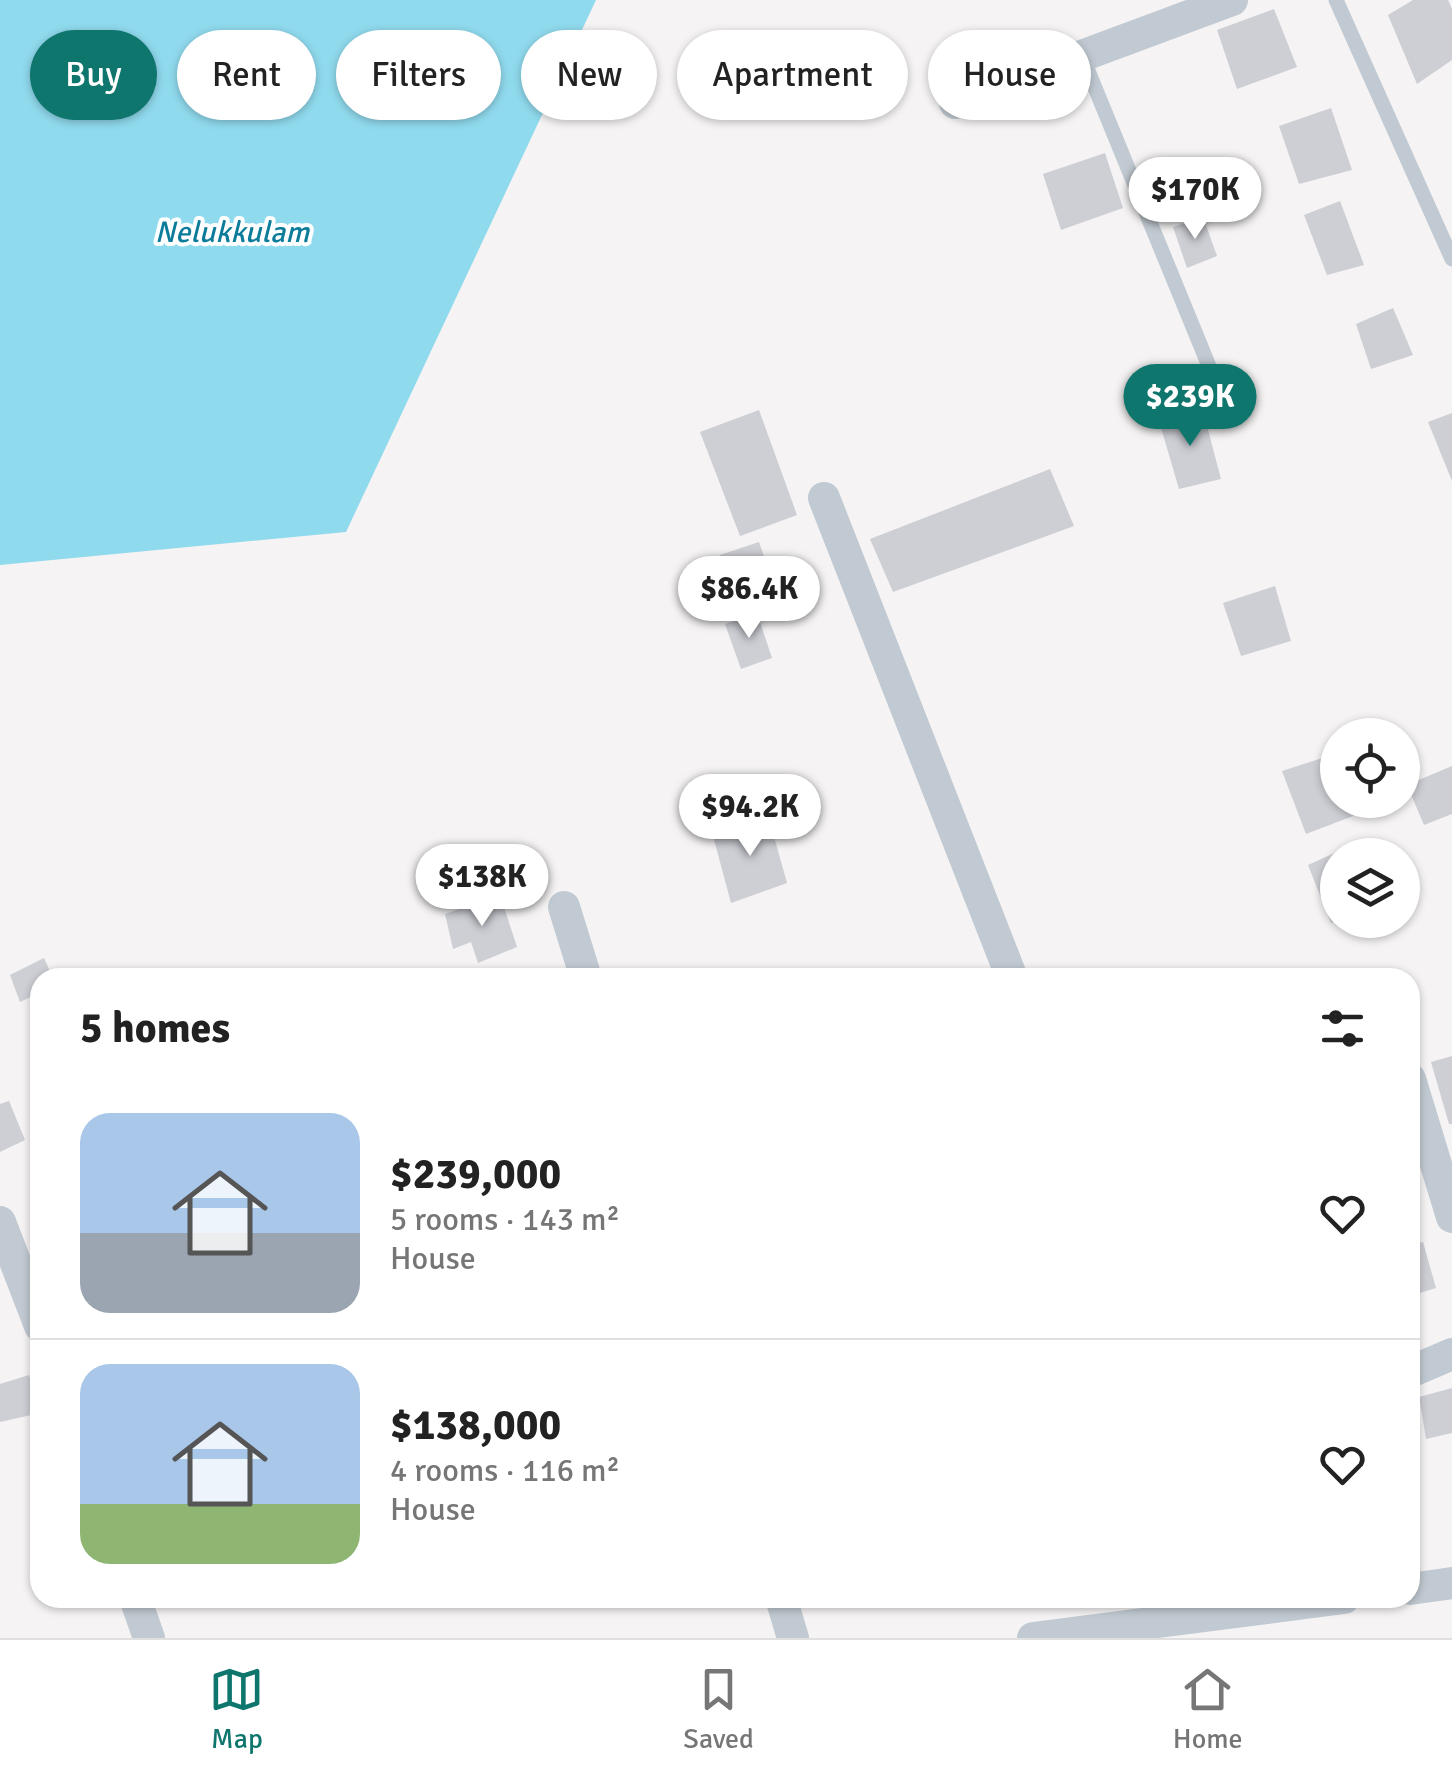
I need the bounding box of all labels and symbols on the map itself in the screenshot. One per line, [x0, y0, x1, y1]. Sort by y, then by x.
pin: $170K [1125, 157, 1265, 242]
water label: Nelukkulam [155, 214, 310, 251]
pin: $239K [1120, 364, 1260, 449]
pin: $86.4K [668, 556, 830, 641]
pin: $94.2K [669, 774, 831, 859]
pin: $138K [412, 844, 552, 929]

